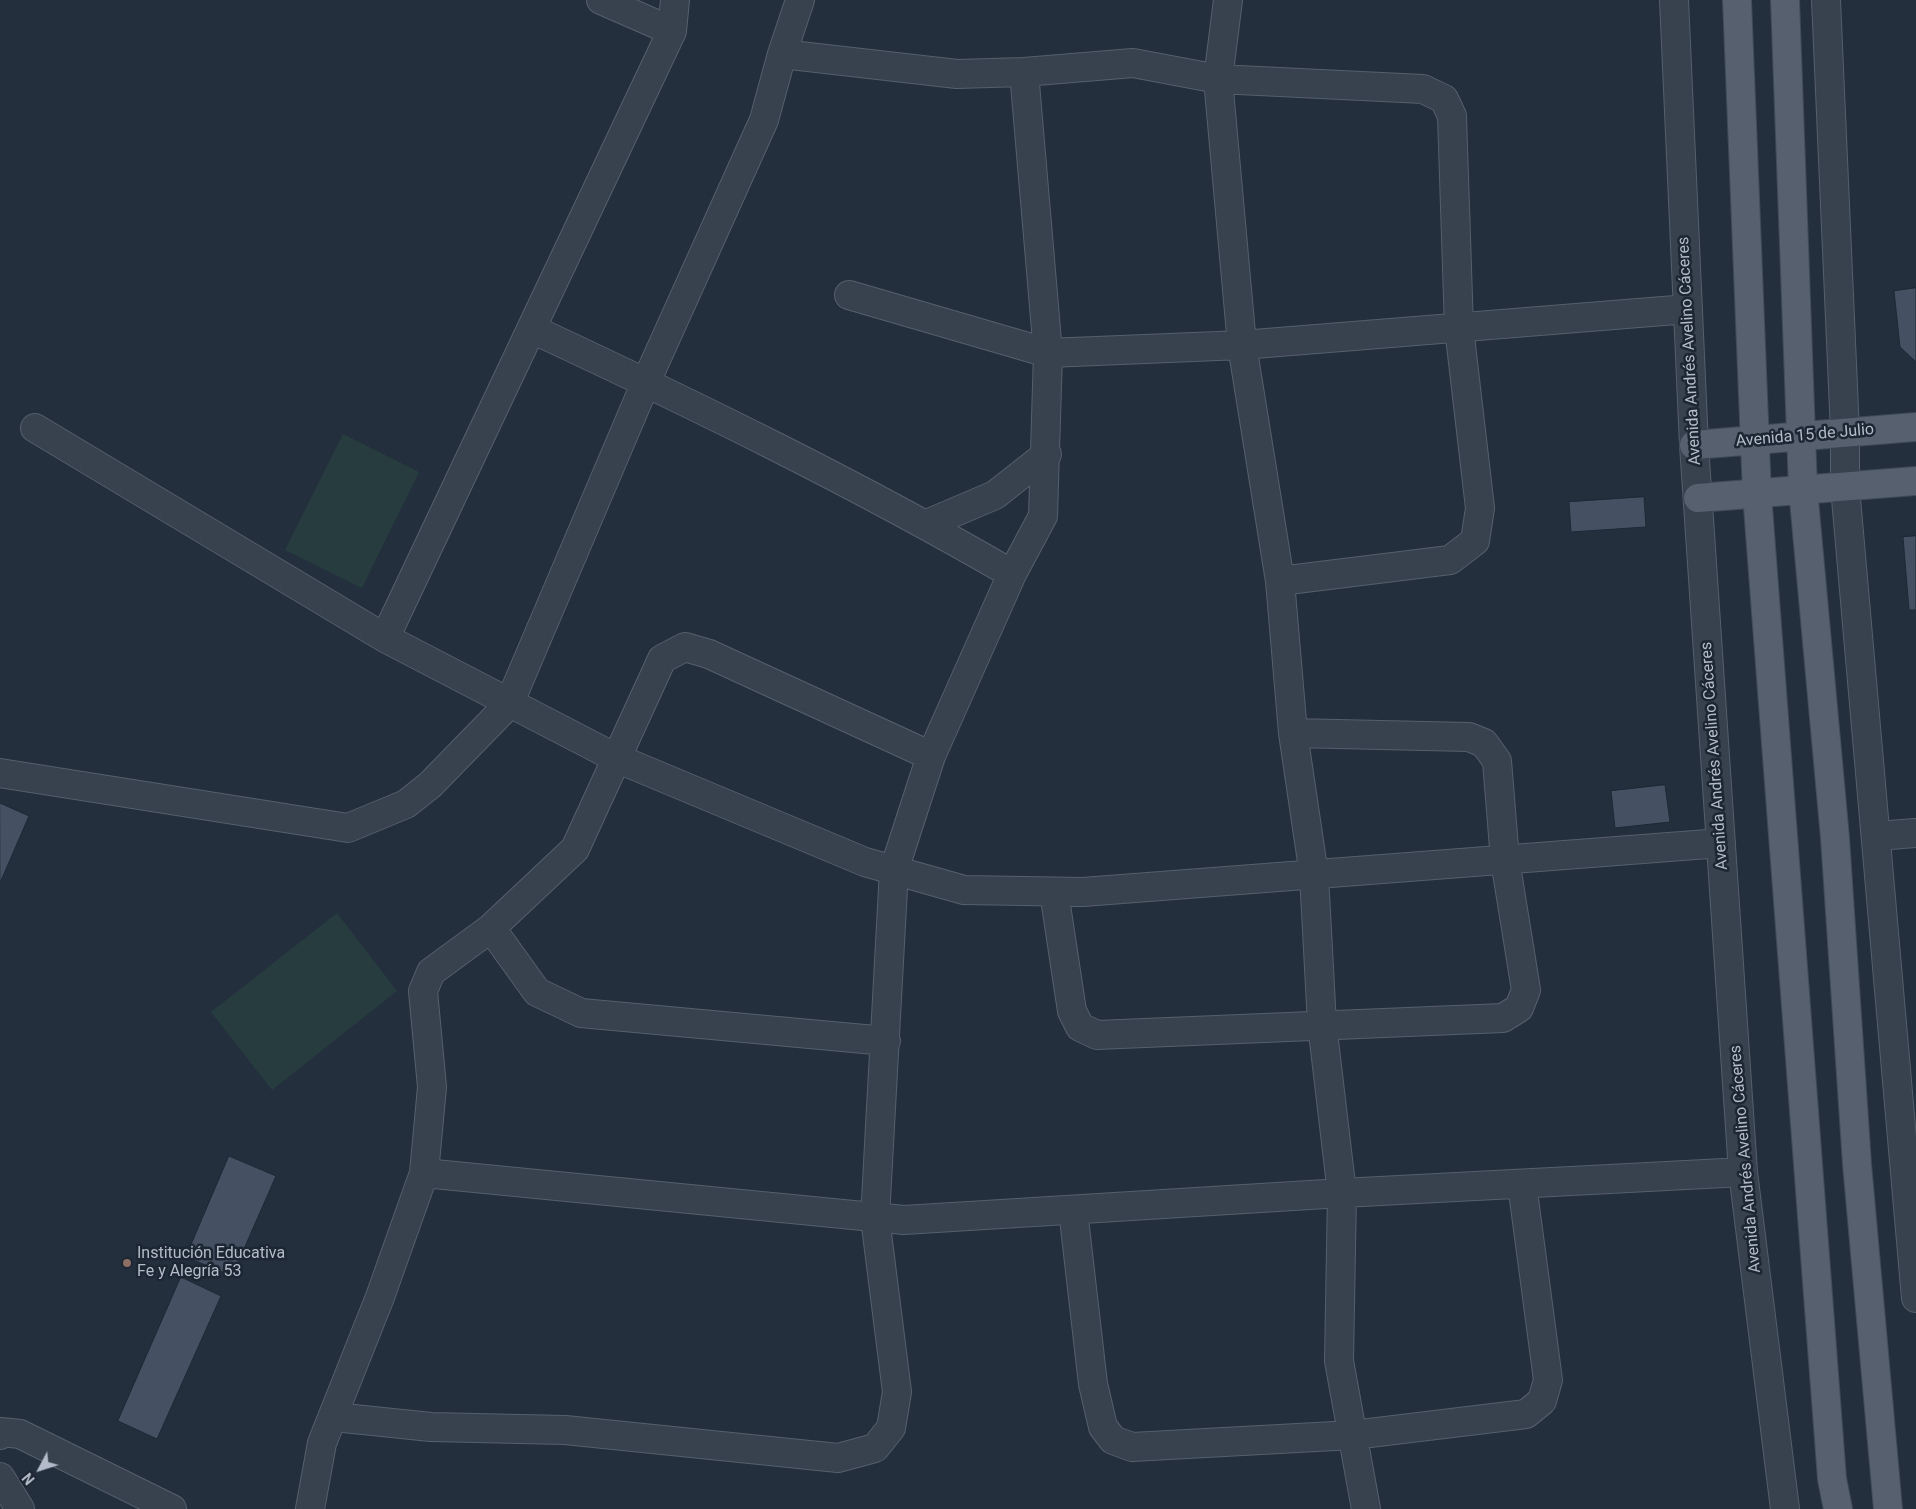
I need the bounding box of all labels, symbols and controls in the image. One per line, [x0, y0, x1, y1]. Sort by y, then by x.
street label: Avenida Andrés Avelino Cáceres [1674, 236, 1706, 466]
street label: Avenida 15 de Julio [1735, 420, 1875, 452]
street label: Avenida Andrés Avelino Cáceres [1697, 641, 1733, 871]
street label: Avenida Andrés Avelino Cáceres [1726, 1044, 1766, 1274]
place label: Institución Educativa Fe y Alegría 53 [137, 1244, 285, 1282]
marker: Institución Educativa Fe y Alegría 53 [121, 1257, 133, 1269]
north arrow [15, 1444, 65, 1494]
text: N [19, 1470, 38, 1488]

